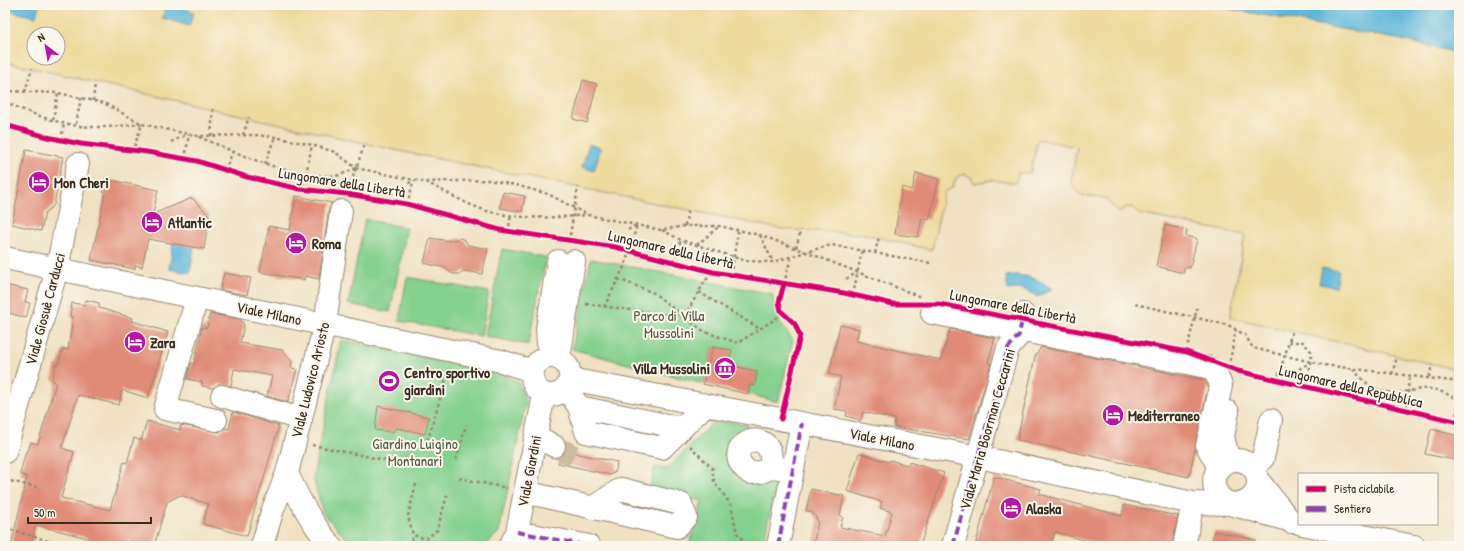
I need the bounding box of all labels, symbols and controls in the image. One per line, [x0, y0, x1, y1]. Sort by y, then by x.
north arrow [26, 26, 66, 66]
text: N [35, 30, 47, 45]
street label: Lungomare della Libertà [277, 162, 407, 202]
hotel icon: Mon Cheri [26, 169, 52, 195]
place label: Mon Cheri [54, 172, 109, 193]
hotel icon: Atlantic [139, 209, 165, 235]
place label: Atlantic [168, 212, 213, 233]
street label: Lungomare della Libertà [606, 224, 736, 274]
hotel icon: Roma [283, 230, 309, 256]
place label: Roma [312, 233, 341, 254]
street label: Viale Giosuè Carducci [20, 250, 70, 368]
street label: Lungomare della Libertà [948, 283, 1078, 329]
street label: Viale Milano [235, 296, 303, 330]
park label: Parco di Villa Mussolini [634, 305, 705, 343]
street label: Viale Ludovico Ariosto [285, 320, 335, 440]
hotel icon: Zara [122, 329, 148, 355]
place label: Zara [150, 332, 175, 353]
street label: Viale Maria Boorman Ceccarini [954, 346, 1020, 512]
museum icon: Villa Mussolini [712, 355, 738, 381]
place label: Villa Mussolini [632, 358, 710, 379]
street label: Lungomare della Repubblica [1277, 359, 1425, 413]
place label: Centro sportivo giardini [404, 362, 490, 401]
sports icon: Centro sportivo giardini [376, 368, 402, 394]
hotel icon: Mediterraneo [1100, 402, 1126, 428]
place label: Mediterraneo [1128, 405, 1199, 426]
street label: Viale Milano [848, 422, 916, 456]
park label: Giardino Luigino Montanari [372, 433, 458, 471]
street label: Viale Giardini [512, 433, 546, 509]
legend [1298, 473, 1438, 525]
text: Pista ciclabile [1334, 480, 1394, 497]
hotel icon: Alaska [998, 495, 1024, 521]
place label: Alaska [1026, 498, 1061, 519]
scale bar [28, 499, 151, 525]
text: Sentiero [1334, 500, 1371, 517]
text: 50 m [34, 504, 55, 521]

